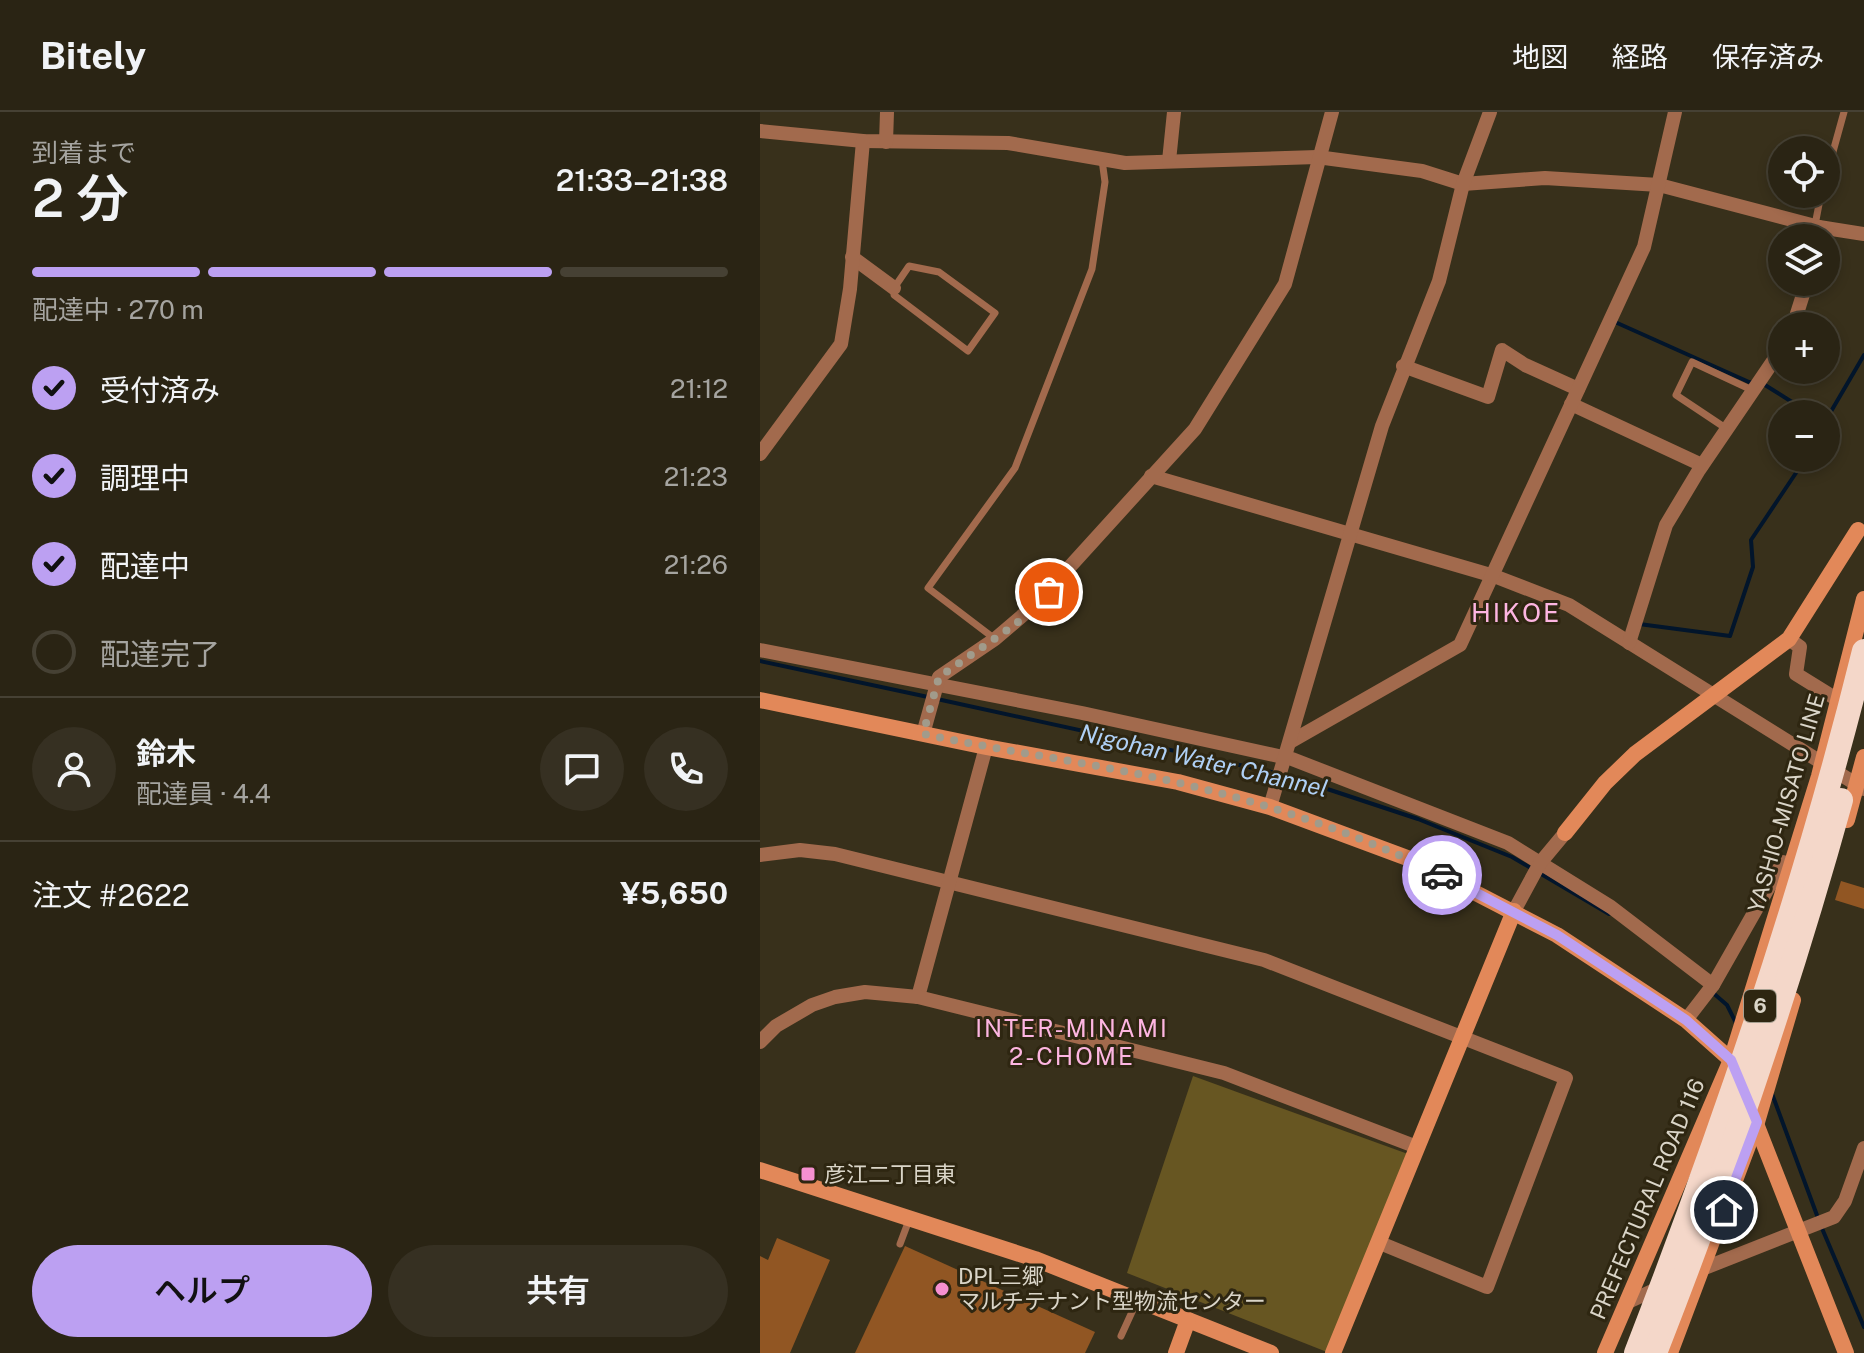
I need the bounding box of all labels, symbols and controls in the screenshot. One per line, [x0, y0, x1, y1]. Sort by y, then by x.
text: Bitely [40, 33, 146, 78]
text: 地図 [1512, 40, 1568, 73]
text: 経路 [1612, 40, 1668, 73]
text: 保存済み [1712, 40, 1824, 73]
map controls [1768, 136, 1840, 472]
button: locate [1768, 136, 1840, 208]
text: 到着まで [32, 137, 136, 168]
text: 21:33–21:38 [556, 162, 728, 198]
text: 2 分 [32, 168, 128, 229]
button: layers [1768, 224, 1840, 296]
text: 配達中 · 270 m [32, 294, 204, 325]
button: + [1768, 312, 1840, 384]
icon: check [32, 366, 76, 410]
text: 受付済み [100, 372, 220, 408]
text: 21:12 [670, 373, 728, 404]
button: − [1768, 400, 1840, 472]
icon: check [32, 454, 76, 498]
text: 調理中 [100, 460, 190, 496]
text: 21:23 [664, 461, 728, 492]
icon: check [32, 542, 76, 586]
text: 配達中 [100, 548, 190, 584]
text: 21:26 [664, 549, 728, 580]
pin [1015, 558, 1083, 626]
icon: bag [1027, 570, 1071, 614]
district label: HIKOE [1471, 597, 1561, 628]
text: 配達完了 [100, 636, 220, 672]
street label: YASHIO-MISATO LINE [1742, 691, 1830, 915]
water label: Nigohan Water Channel [1077, 718, 1331, 802]
button: person [32, 727, 116, 811]
button: chat [540, 727, 624, 811]
button: phone [644, 727, 728, 811]
text: 鈴木 [136, 735, 196, 771]
text: 配達員 · 4.4 [136, 778, 271, 809]
courier [1402, 835, 1482, 915]
icon: car [1420, 853, 1464, 897]
text: ¥5,650 [620, 875, 728, 911]
text: 注文 #2622 [32, 877, 190, 913]
road number: 6 [1744, 990, 1776, 1022]
district label: INTER-MINAMI 2-CHOME [975, 1014, 1169, 1070]
street label: PREFECTURAL ROAD 116 [1584, 1075, 1710, 1323]
place label: 彦江二丁目東 [824, 1161, 956, 1187]
marker: 彦江二丁目東 [799, 1165, 817, 1183]
pin [1690, 1176, 1758, 1244]
icon: home [1702, 1188, 1746, 1232]
button: ヘルプ [32, 1245, 372, 1337]
button: 共有 [388, 1245, 728, 1337]
place label: DPL三郷 マルチテナント型物流センター [958, 1263, 1266, 1314]
marker: DPL三郷 マルチテナント型物流センター [933, 1280, 951, 1298]

